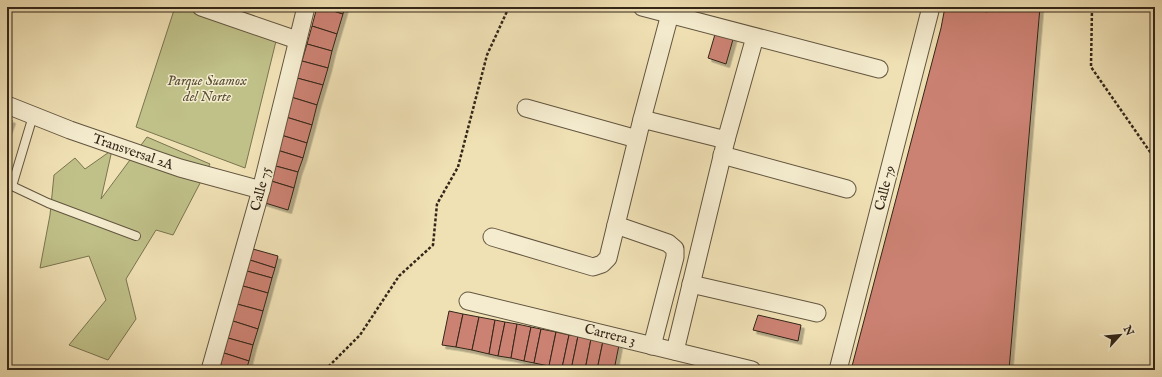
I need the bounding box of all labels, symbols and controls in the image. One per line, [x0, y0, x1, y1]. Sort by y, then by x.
park label: Parque Suamox del Norte [167, 72, 247, 106]
street label: Transversal 2A [90, 130, 176, 174]
street label: Calle 79 [871, 164, 899, 212]
street label: Calle 75 [247, 165, 275, 213]
north arrow [1100, 315, 1140, 355]
street label: Carrera 3 [582, 320, 638, 350]
text: N [1119, 323, 1137, 339]

